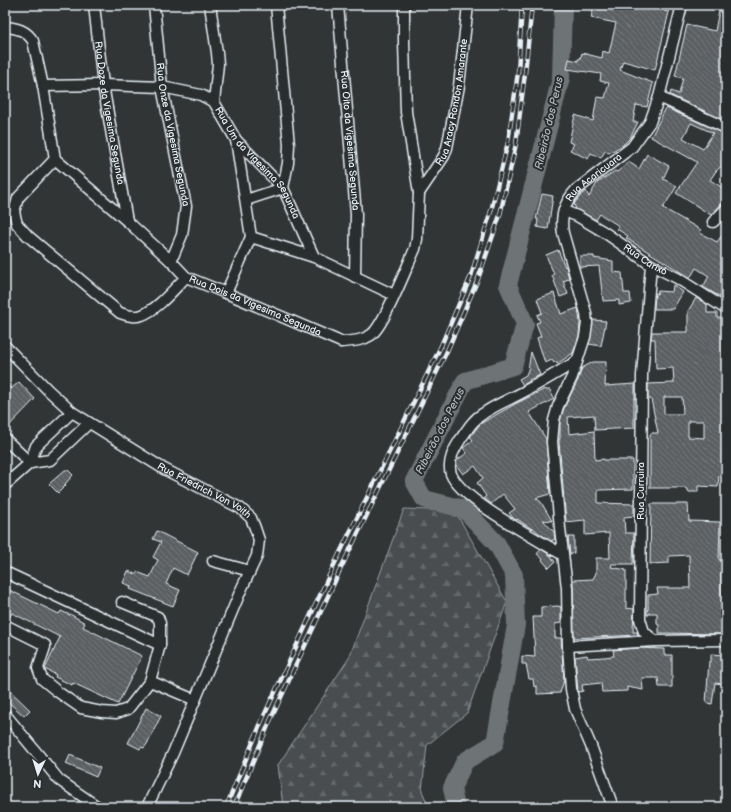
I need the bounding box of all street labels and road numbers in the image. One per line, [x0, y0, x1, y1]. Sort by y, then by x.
street label: Rua Aracy Rondon Amarante [433, 38, 470, 168]
street label: Rua Doze da Vigesima Segunda [92, 40, 127, 186]
street label: Rua Onze da Vigesima Segunda [154, 62, 192, 208]
street label: Rua Oito da Vigesima Segunda [338, 70, 362, 211]
street label: Rua Um da Vigesima Segunda [212, 105, 302, 221]
street label: Rua Acaricuara [563, 151, 625, 204]
street label: Rua Carixó [621, 241, 669, 278]
street label: Rua Dois da Vigesima Segunda [187, 273, 323, 339]
street label: Rua Friedrich Von Voith [155, 460, 254, 521]
street label: Rua Curruira [635, 462, 647, 520]

